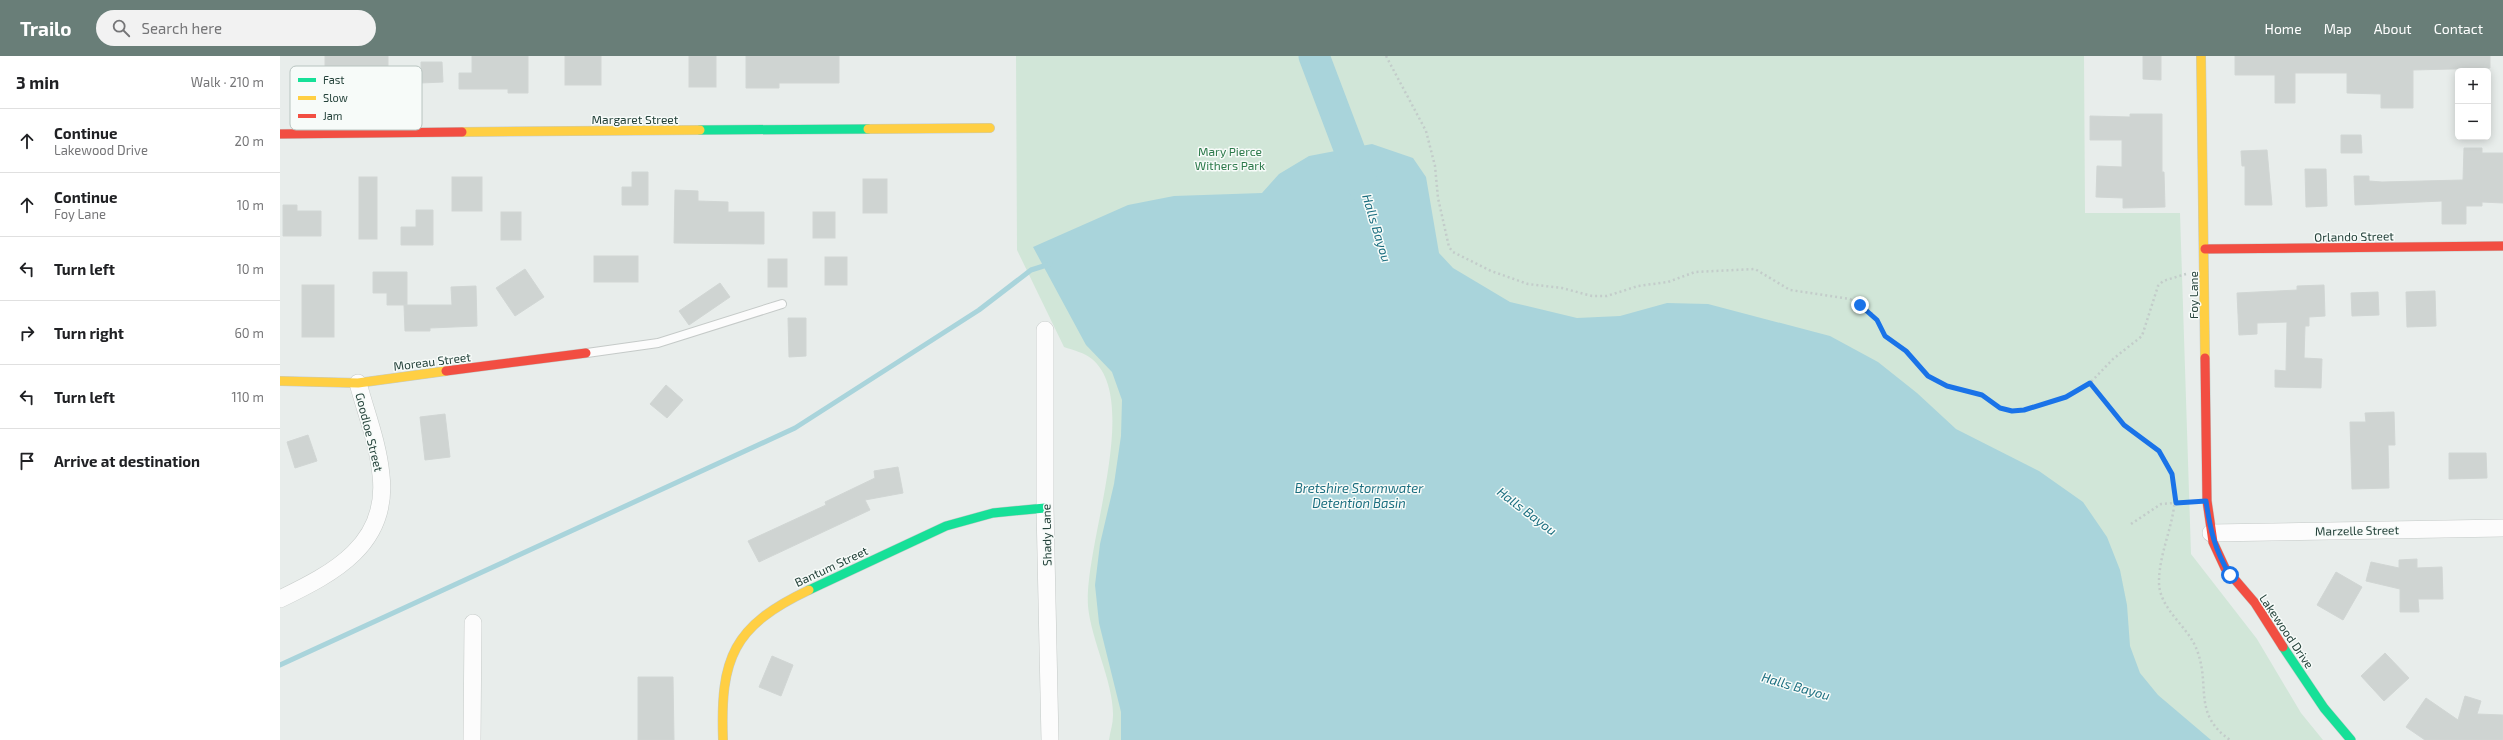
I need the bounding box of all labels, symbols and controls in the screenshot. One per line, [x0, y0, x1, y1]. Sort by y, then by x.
search box [96, 10, 376, 46]
text: Trailo [20, 17, 72, 40]
icon: search [110, 17, 132, 39]
text: Search here [142, 19, 222, 37]
text: Home [2265, 20, 2302, 37]
text: Map [2324, 20, 2352, 37]
text: About [2374, 20, 2412, 37]
text: Contact [2434, 20, 2483, 37]
legend [290, 66, 422, 130]
map controls [2455, 68, 2491, 140]
button: + [2455, 68, 2491, 104]
text: 3 min [16, 72, 59, 92]
text: Fast [323, 73, 345, 86]
text: Walk · 210 m [191, 74, 264, 90]
text: Slow [323, 91, 348, 104]
button: − [2455, 104, 2491, 140]
text: Jam [323, 109, 342, 122]
street label: Margaret Street [592, 112, 679, 126]
text: Continue [54, 124, 117, 142]
icon: ahead [16, 130, 38, 152]
text: 20 m [235, 133, 264, 149]
text: Lakewood Drive [54, 142, 148, 158]
park label: Mary Pierce Withers Park [1195, 144, 1265, 172]
text: Continue [54, 188, 117, 206]
water label: Halls Bayou [1359, 192, 1395, 264]
icon: ahead [16, 194, 38, 216]
text: 10 m [237, 197, 264, 213]
text: Foy Lane [54, 206, 106, 222]
street label: Orlando Street [2314, 228, 2394, 244]
icon: left [16, 258, 38, 280]
text: Turn left [54, 260, 115, 278]
text: 10 m [237, 261, 264, 277]
street label: Foy Lane [2186, 271, 2200, 319]
route end [1851, 296, 1869, 314]
icon: right [16, 322, 38, 344]
text: Turn right [54, 324, 124, 342]
text: 60 m [234, 325, 264, 341]
street label: Moreau Street [392, 349, 472, 373]
icon: left [16, 386, 38, 408]
text: Turn left [54, 388, 115, 406]
text: 110 m [232, 389, 264, 405]
street label: Goodloe Street [353, 391, 387, 473]
icon: arrive [16, 450, 38, 472]
text: Arrive at destination [54, 452, 200, 470]
water label: Bretshire Stormwater Detention Basin [1295, 480, 1424, 511]
water label: Halls Bayou [1494, 483, 1560, 539]
street label: Shady Lane [1038, 504, 1054, 566]
street label: Marzelle Street [2315, 522, 2400, 538]
street label: Bantum Street [792, 543, 870, 589]
route start [2221, 566, 2239, 584]
street label: Lakewood Drive [2257, 591, 2317, 671]
water label: Halls Bayou [1760, 669, 1832, 703]

